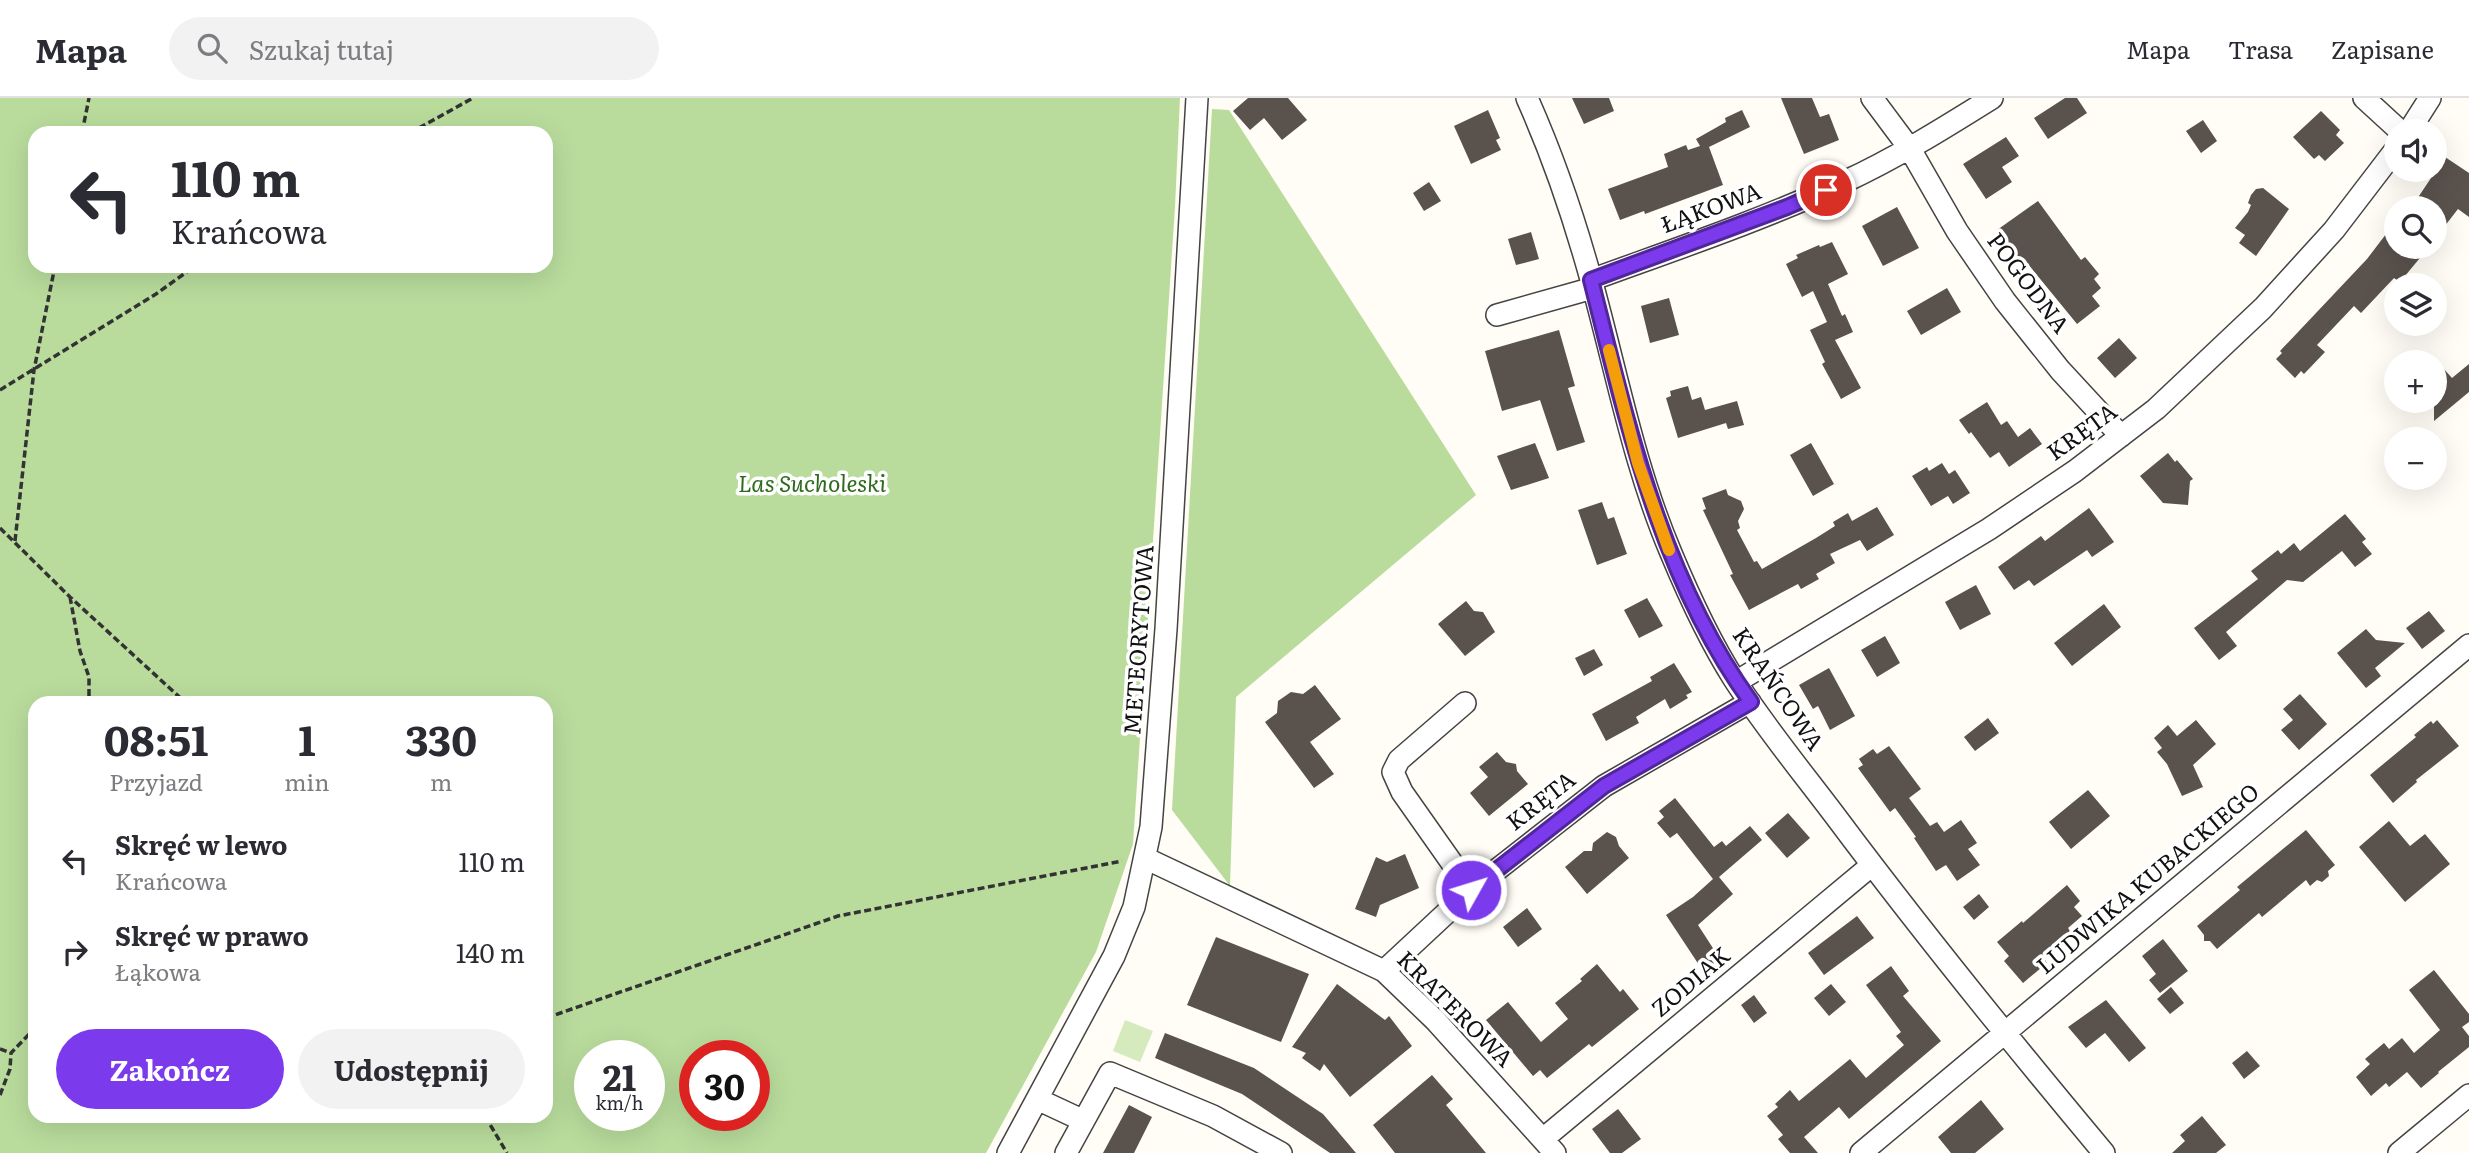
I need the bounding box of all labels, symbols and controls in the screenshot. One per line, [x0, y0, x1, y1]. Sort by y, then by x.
search box [169, 17, 659, 80]
text: Mapa [35, 24, 127, 73]
icon: search [193, 29, 231, 67]
text: Szukaj tutaj [249, 29, 394, 68]
text: Mapa [2126, 31, 2190, 66]
text: Trasa [2228, 31, 2293, 66]
text: Zapisane [2331, 31, 2434, 66]
map controls [2384, 119, 2447, 490]
button: sound [2384, 119, 2447, 182]
text: 110 m [171, 139, 300, 212]
icon: left [56, 154, 147, 245]
pin [1796, 160, 1856, 220]
icon: arrive [1807, 171, 1845, 209]
street label: ŁĄKOWA [1655, 172, 1765, 240]
button: search [2384, 196, 2447, 259]
text: Krańcowa [171, 206, 327, 254]
street label: POGODNA [1980, 224, 2079, 339]
button: layers [2384, 273, 2447, 336]
button: + [2384, 350, 2447, 413]
street label: KRĘTA [2039, 393, 2123, 468]
button: − [2384, 427, 2447, 490]
park label: Las Sucholeski [738, 465, 886, 499]
street label: METEORYTOWA [1113, 544, 1161, 736]
street label: KRAŃCOWA [1726, 619, 1834, 756]
text: 08:51 [104, 707, 208, 769]
text: 1 [298, 707, 316, 769]
text: 330 [405, 707, 477, 769]
street label: KRĘTA [1498, 761, 1582, 837]
text: Przyjazd [109, 764, 203, 798]
text: min [284, 764, 329, 798]
text: m [430, 764, 452, 798]
street label: LUDWIKA KUBACKIEGO [2028, 774, 2265, 981]
text: Skręć w lewo [115, 824, 288, 863]
text: 110 m [458, 841, 525, 880]
icon: left [56, 842, 94, 880]
position arrow [1434, 853, 1508, 927]
text: Krańcowa [115, 863, 227, 897]
text: Skręć w prawo [115, 915, 309, 954]
text: 140 m [456, 932, 525, 971]
icon: right [56, 933, 94, 971]
street label: ZODIAK [1643, 937, 1737, 1024]
street label: KRATEROWA [1390, 942, 1522, 1074]
text: Łąkowa [115, 954, 201, 988]
button: Zakończ [56, 1029, 284, 1109]
button: Udostępnij [298, 1029, 525, 1109]
speed limit sign: 30 [679, 1040, 770, 1131]
text: 21 [603, 1050, 636, 1102]
text: km/h [596, 1089, 643, 1116]

